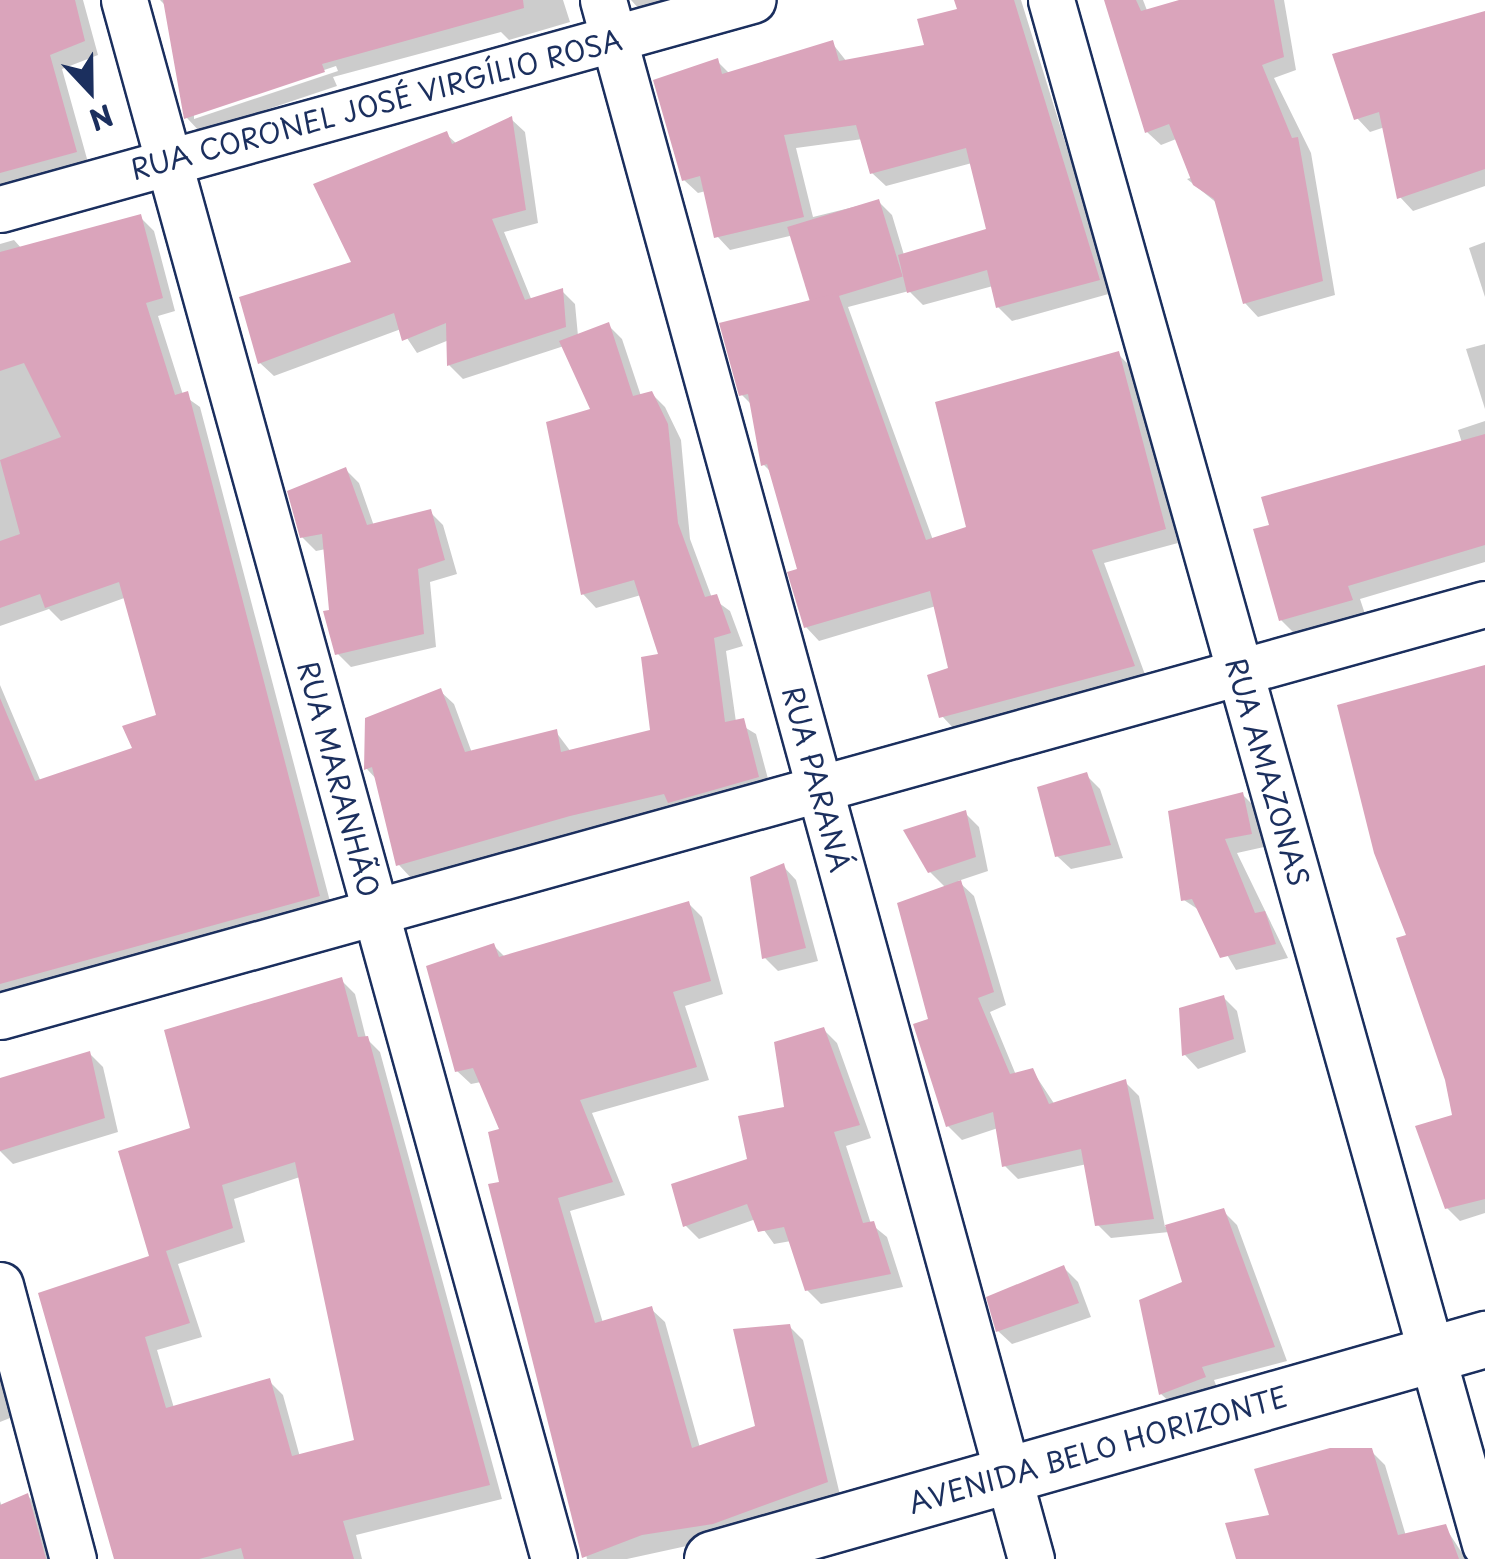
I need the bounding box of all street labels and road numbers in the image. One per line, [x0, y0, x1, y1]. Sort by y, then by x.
street label: RUA CORONEL JOSÉ VIRGÍLIO ROSA [124, 22, 628, 186]
street label: RUA AMAZONAS [1219, 652, 1317, 892]
street label: RUA MARANHÃO [291, 656, 387, 902]
street label: RUA PARANÁ [776, 681, 858, 877]
street label: AVENIDA BELO HORIZONTE [905, 1379, 1291, 1519]

